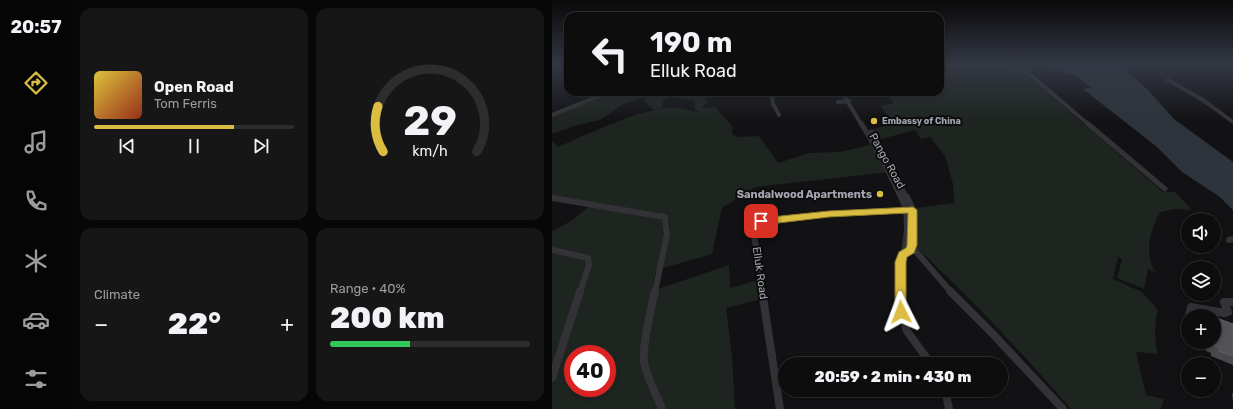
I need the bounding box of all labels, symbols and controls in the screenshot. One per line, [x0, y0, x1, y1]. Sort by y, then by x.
text: 20:57 [10, 16, 62, 38]
text: 190 m [650, 26, 733, 59]
icon: left [584, 28, 636, 80]
text: Elluk Road [650, 60, 737, 82]
icon: directions [22, 69, 50, 97]
text: Open Road [154, 78, 234, 96]
text: Tom Ferris [154, 96, 217, 111]
text: 29 [403, 96, 457, 145]
marker: Embassy of China [869, 116, 879, 126]
place label: Embassy of China [882, 116, 961, 126]
icon: music [22, 128, 50, 156]
street label: Pango Road [866, 131, 908, 191]
icon: previous [116, 135, 138, 157]
icon: pause [183, 135, 205, 157]
icon: next [250, 135, 272, 157]
text: km/h [412, 142, 448, 159]
icon: phone [22, 187, 50, 215]
place label: Sandalwood Apartments [737, 188, 872, 201]
marker: Sandalwood Apartments [875, 189, 885, 199]
pin [744, 204, 778, 238]
icon: arrive [750, 210, 772, 232]
map controls [1181, 213, 1221, 397]
button: sound [1181, 213, 1221, 253]
street label: Elluk Road [750, 246, 770, 300]
icon: climate [22, 247, 50, 275]
button: layers [1181, 261, 1221, 301]
text: Range · 40% [330, 281, 406, 296]
text: Climate [94, 287, 140, 302]
position arrow [880, 291, 922, 333]
text: 200 km [330, 300, 444, 336]
icon: car [22, 306, 50, 334]
text: 22° [168, 306, 221, 342]
button: + [1181, 309, 1221, 349]
text: − [94, 311, 108, 338]
text: + [280, 311, 294, 338]
speed limit sign: 40 [564, 345, 616, 397]
button: − [1181, 357, 1221, 397]
icon: filters [22, 365, 50, 393]
text: 20:59 · 2 min · 430 m [815, 368, 971, 386]

